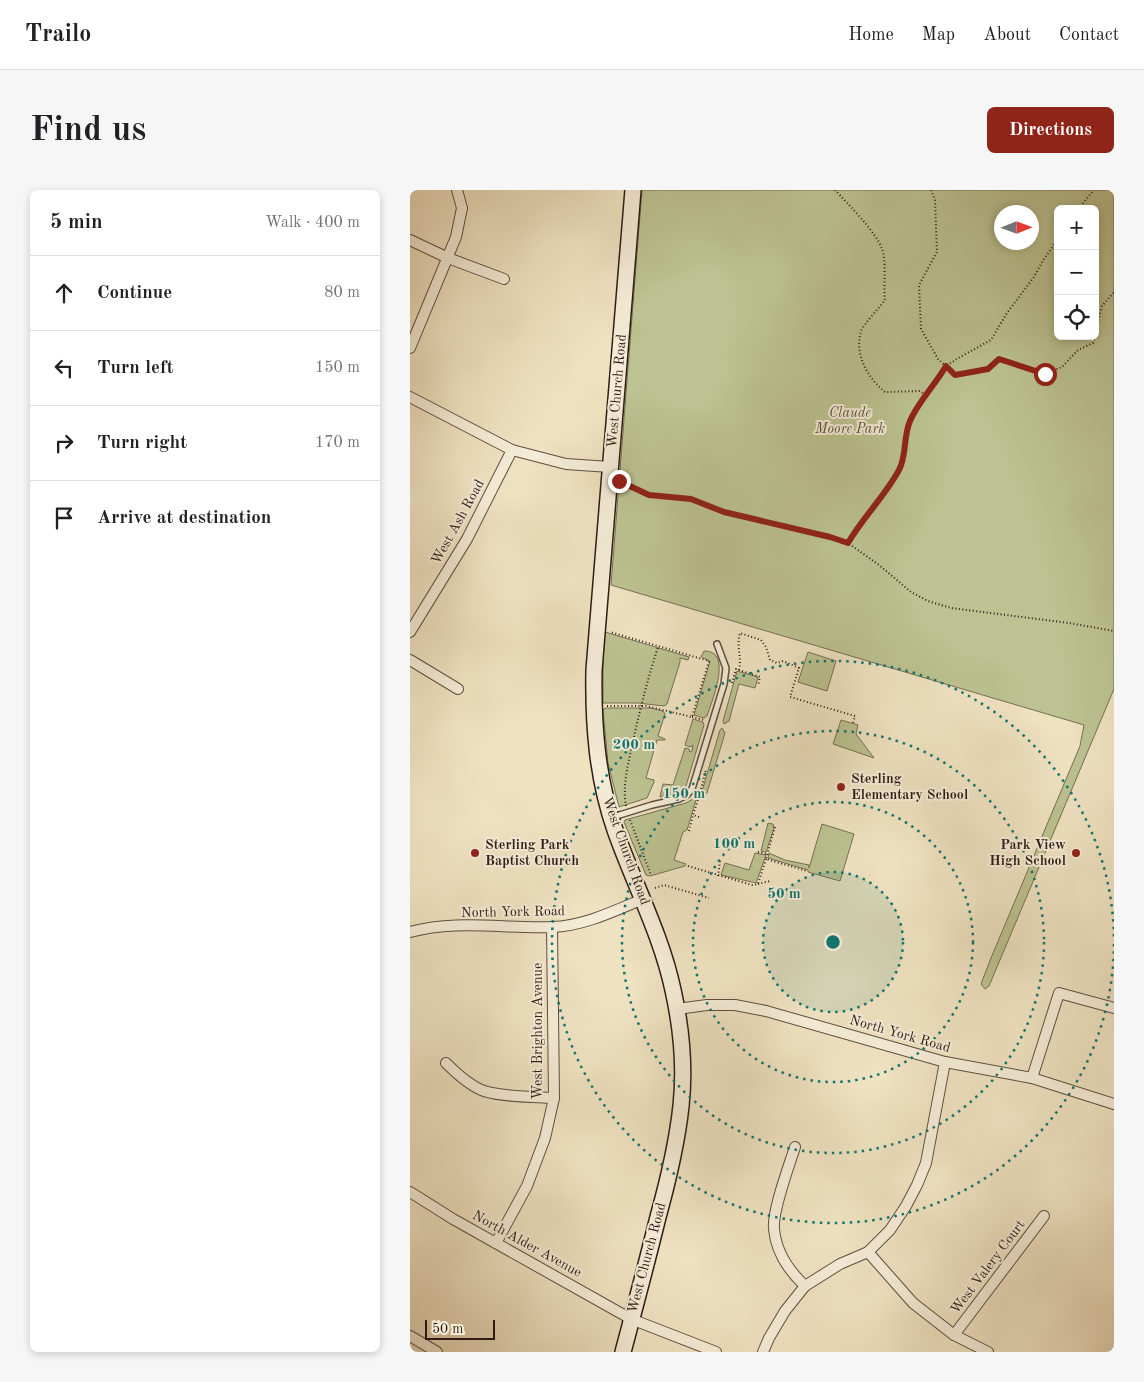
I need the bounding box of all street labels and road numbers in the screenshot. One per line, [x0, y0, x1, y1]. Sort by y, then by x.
street label: West Church Road [605, 334, 629, 448]
street label: West Ash Road [429, 477, 487, 567]
street label: West Church Road [600, 795, 652, 907]
street label: North York Road [461, 904, 565, 920]
street label: West Brighton Avenue [531, 962, 545, 1100]
street label: North York Road [848, 1013, 952, 1055]
street label: West Church Road [625, 1201, 669, 1315]
street label: North Alder Avenue [470, 1208, 584, 1280]
street label: West Valery Court [948, 1217, 1028, 1316]

